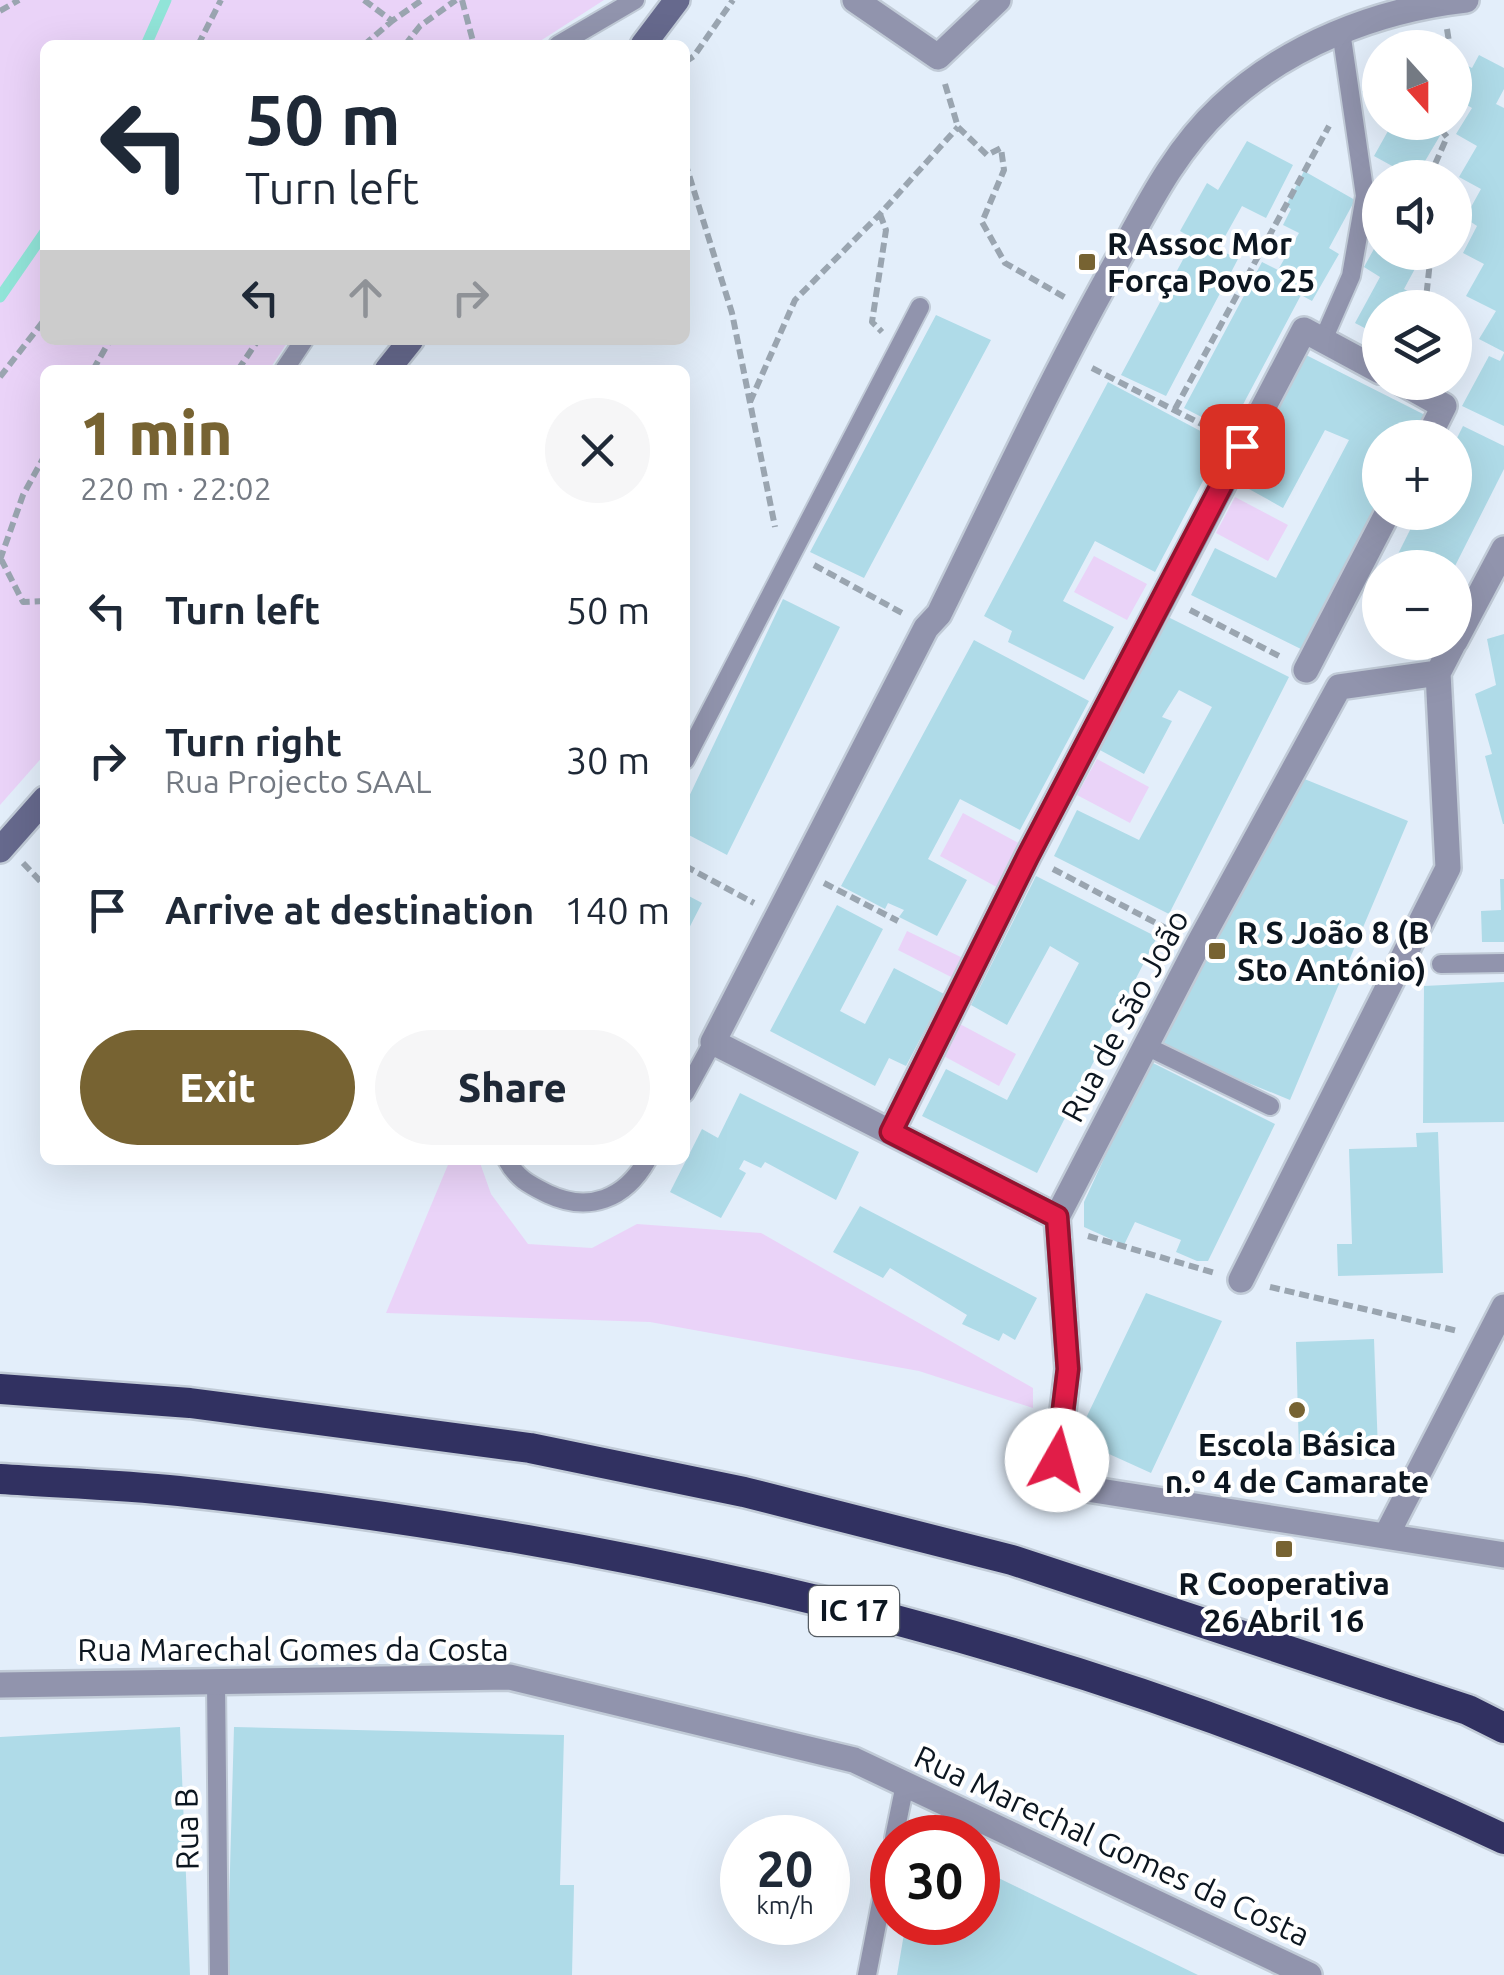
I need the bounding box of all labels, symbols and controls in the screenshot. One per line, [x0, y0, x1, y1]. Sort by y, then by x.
north arrow [1362, 30, 1472, 140]
map controls [1362, 30, 1472, 660]
icon: left [80, 80, 210, 210]
text: 50 m [245, 80, 401, 158]
button: sound [1362, 160, 1472, 270]
text: Turn left [245, 162, 419, 213]
place label: R Assoc Mor Força Povo 25 [1107, 225, 1315, 299]
marker: R Assoc Mor Força Povo 25 [1076, 251, 1098, 273]
icon: left [233, 270, 288, 325]
icon: ahead [338, 270, 393, 325]
icon: right [443, 270, 498, 325]
button: layers [1362, 290, 1472, 400]
button: close [545, 398, 650, 503]
text: 1 min [80, 399, 233, 466]
pin [1200, 404, 1285, 489]
icon: arrive [1215, 419, 1270, 474]
button: + [1362, 420, 1472, 530]
text: 220 m · 22:02 [80, 470, 272, 506]
button: − [1362, 550, 1472, 660]
icon: left [80, 583, 135, 638]
text: Turn left [165, 589, 320, 631]
text: 50 m [566, 589, 650, 631]
text: Turn right [165, 721, 342, 763]
icon: right [80, 733, 135, 788]
text: 30 m [566, 739, 650, 781]
text: Rua Projecto SAAL [165, 763, 432, 799]
icon: arrive [80, 883, 135, 938]
text: Arrive at destination [165, 889, 534, 931]
text: 140 m [564, 889, 670, 931]
street label: Rua de São João [1053, 903, 1195, 1128]
place label: R S João 8 (B Sto António) [1237, 914, 1429, 987]
marker: R S João 8 (B Sto António) [1206, 940, 1228, 962]
button: Exit [80, 1030, 355, 1145]
button: Share [375, 1030, 650, 1145]
marker: Escola Básica n.º 4 de Camarate [1286, 1399, 1308, 1421]
position arrow [1005, 1408, 1109, 1512]
place label: Escola Básica n.º 4 de Camarate [1165, 1426, 1429, 1499]
marker: R Cooperativa 26 Abril 16 [1273, 1538, 1295, 1560]
place label: R Cooperativa 26 Abril 16 [1178, 1565, 1390, 1638]
road number: IC 17 [809, 1586, 899, 1636]
street label: Rua Marechal Gomes da Costa [77, 1631, 509, 1667]
street label: Rua Marechal Gomes da Costa [909, 1738, 1316, 1953]
street label: Rua B [167, 1788, 205, 1870]
speed limit sign: 30 [870, 1815, 1000, 1945]
text: 20 [757, 1840, 813, 1896]
text: km/h [756, 1891, 814, 1919]

